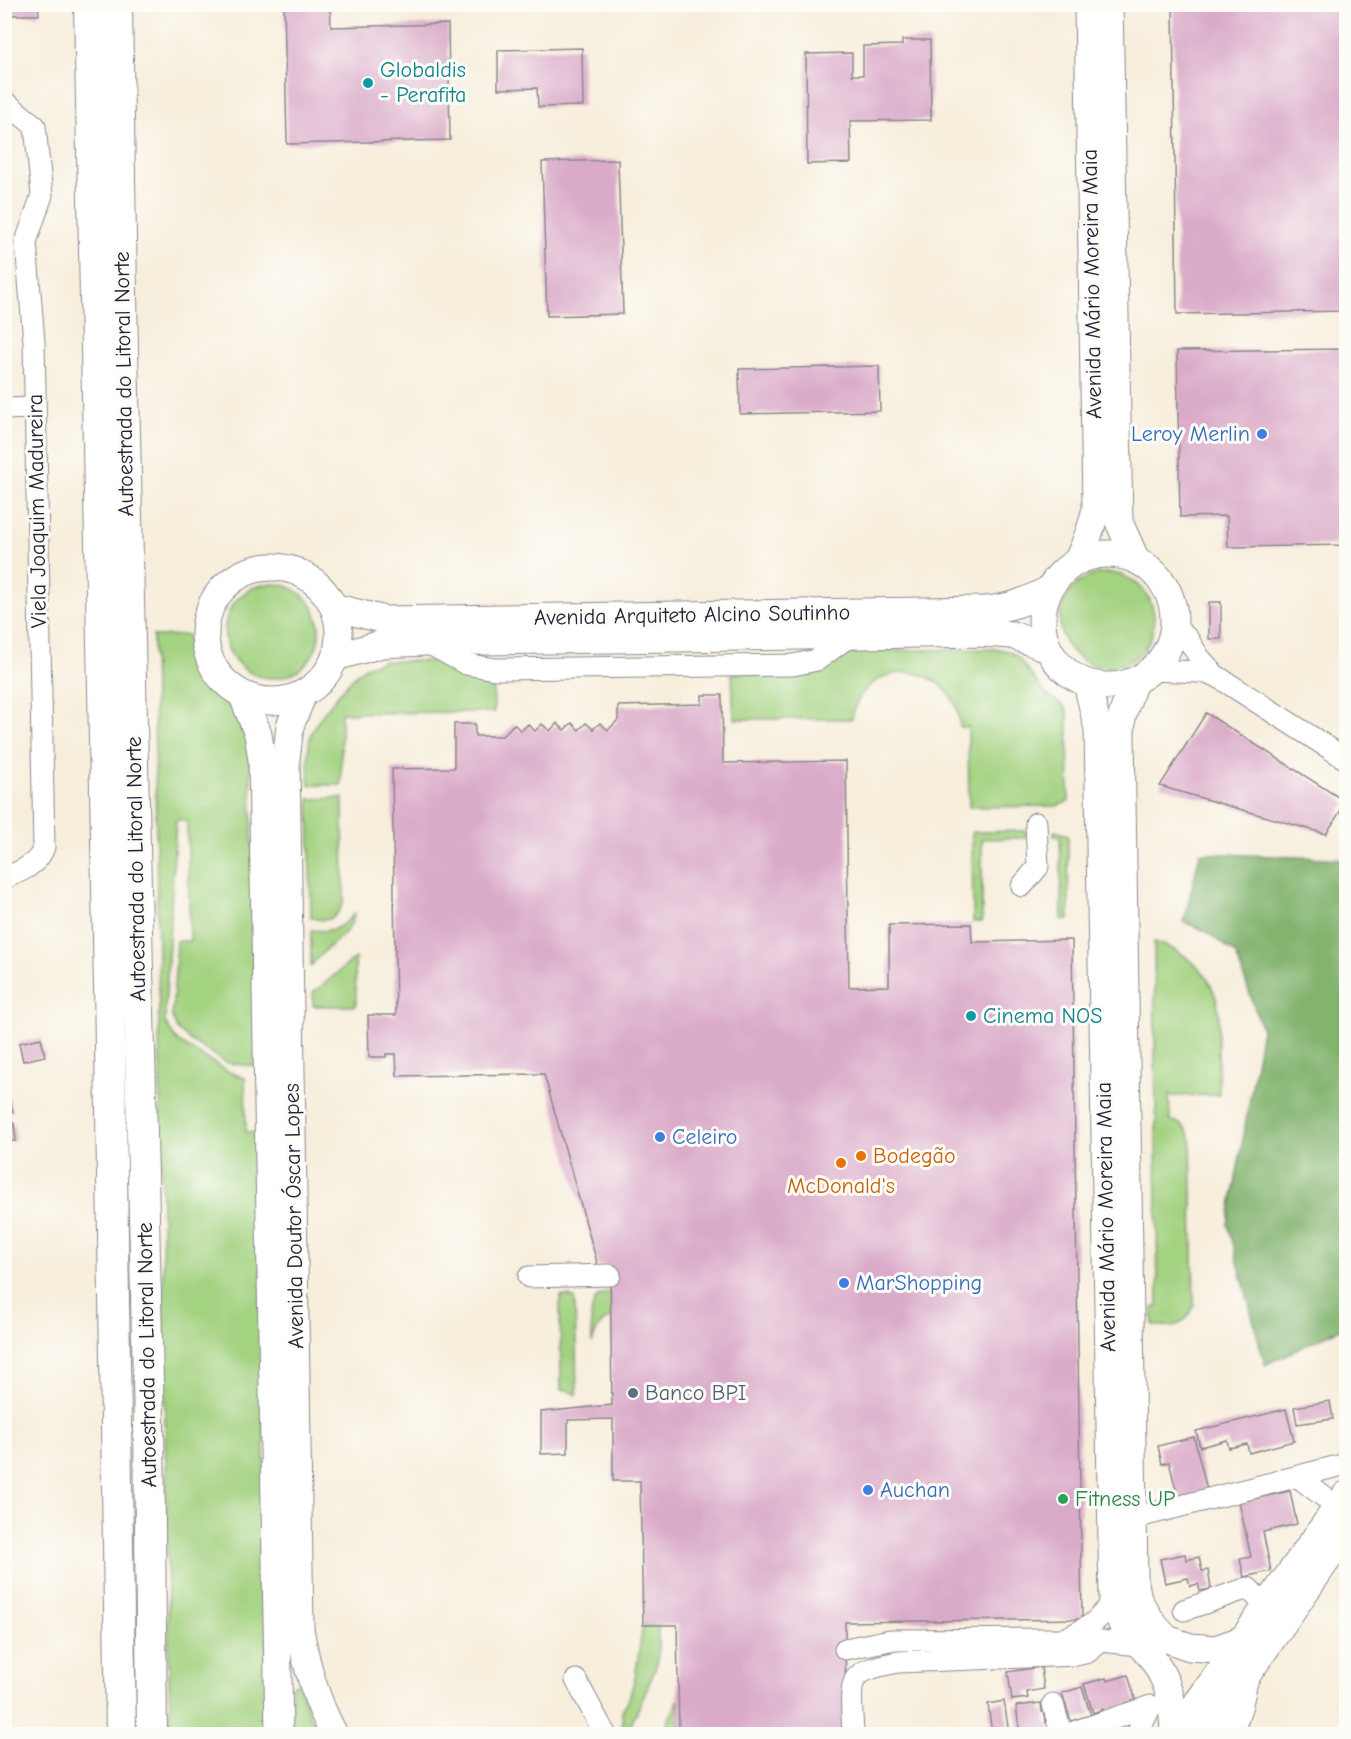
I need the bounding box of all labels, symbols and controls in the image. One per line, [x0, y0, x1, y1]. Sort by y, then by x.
place label: Globaldis - Perafita [380, 57, 466, 108]
marker: Globaldis - Perafita [361, 76, 375, 90]
street label: Avenida Mário Moreira Maia [1077, 149, 1107, 419]
street label: Autoestrada do Litoral Norte [109, 251, 139, 517]
street label: Viela Joaquim Madureira [22, 394, 52, 628]
place label: Leroy Merlin [1131, 421, 1250, 447]
marker: Leroy Merlin [1255, 427, 1269, 441]
street label: Avenida Arquiteto Alcino Soutinho [534, 599, 850, 631]
street label: Autoestrada do Litoral Norte [121, 736, 151, 1002]
place label: Cinema NOS [983, 1003, 1102, 1029]
marker: Cinema NOS [964, 1009, 978, 1023]
street label: Avenida Mário Moreira Maia [1091, 1082, 1121, 1352]
street label: Avenida Doutor Óscar Lopes [279, 1083, 309, 1349]
place label: Celeiro [672, 1124, 737, 1150]
marker: Celeiro [653, 1130, 667, 1144]
place label: Bodegão [873, 1143, 956, 1169]
marker: Bodegão [854, 1149, 868, 1163]
marker: McDonald's [834, 1156, 848, 1170]
place label: McDonald's [787, 1173, 895, 1199]
street label: Autoestrada do Litoral Norte [132, 1222, 162, 1488]
place label: MarShopping [856, 1270, 982, 1296]
marker: MarShopping [837, 1276, 851, 1290]
place label: Banco BPI [645, 1380, 746, 1406]
marker: Banco BPI [626, 1386, 640, 1400]
place label: Auchan [880, 1477, 950, 1503]
marker: Auchan [861, 1483, 875, 1497]
place label: Fitness UP [1075, 1486, 1175, 1512]
marker: Fitness UP [1056, 1492, 1070, 1506]

